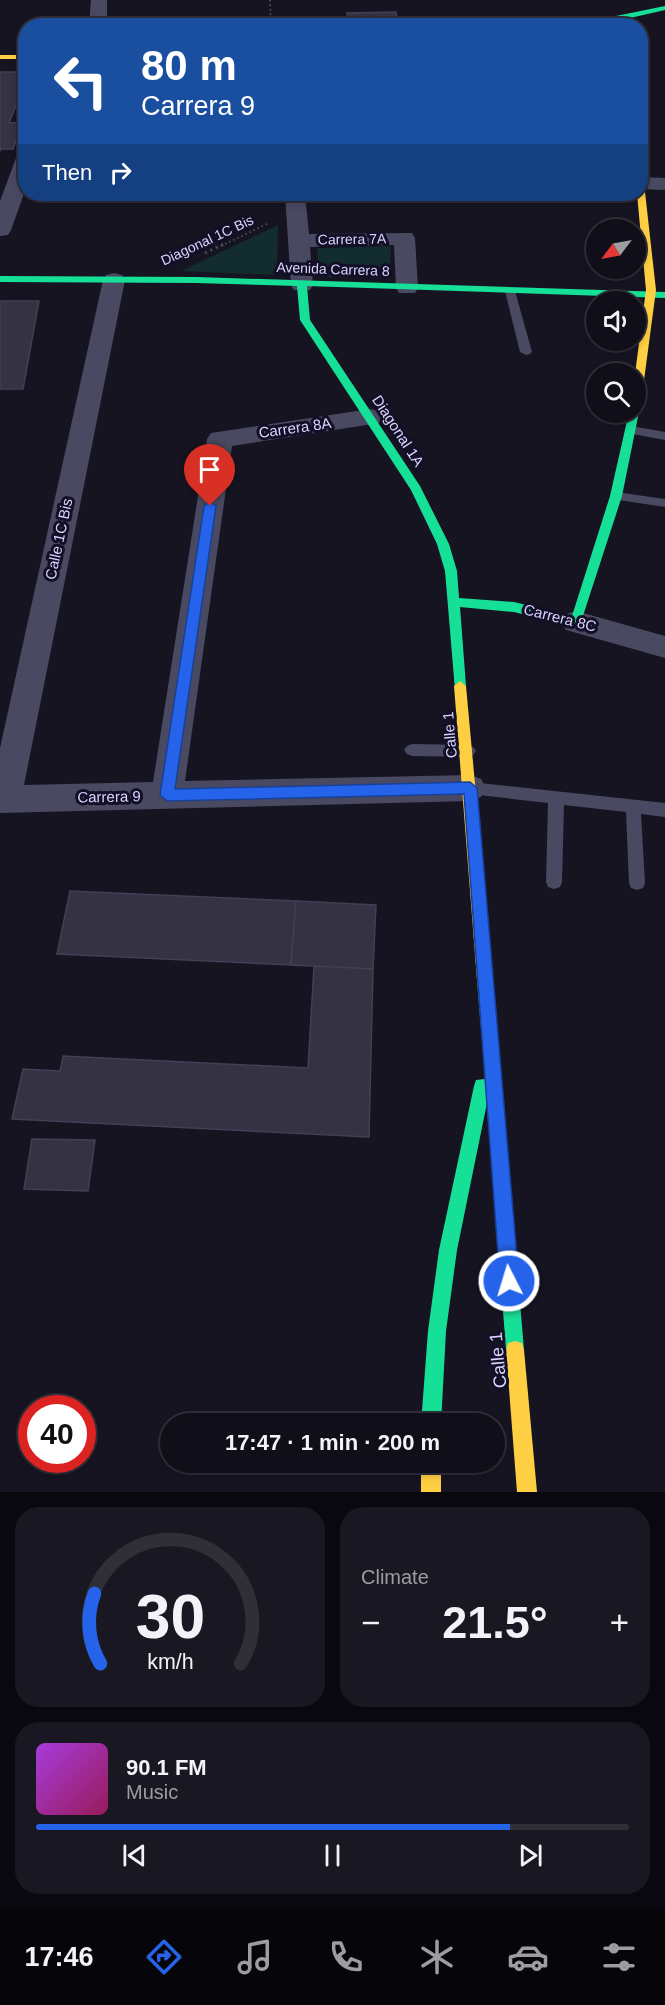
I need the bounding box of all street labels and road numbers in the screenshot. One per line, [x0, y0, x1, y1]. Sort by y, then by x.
street label: Diagonal 1C Bis [158, 212, 256, 268]
street label: Carrera 7A [318, 230, 387, 248]
street label: Avenida Carrera 8 [276, 259, 390, 279]
street label: Diagonal 1A [369, 392, 428, 470]
street label: Carrera 8A [257, 414, 332, 441]
street label: Calle 1C Bis [42, 497, 75, 581]
street label: Carrera 8C [522, 600, 598, 635]
street label: Calle 1 [439, 711, 460, 759]
street label: Carrera 9 [77, 787, 141, 806]
street label: Calle 1 [486, 1331, 510, 1389]

